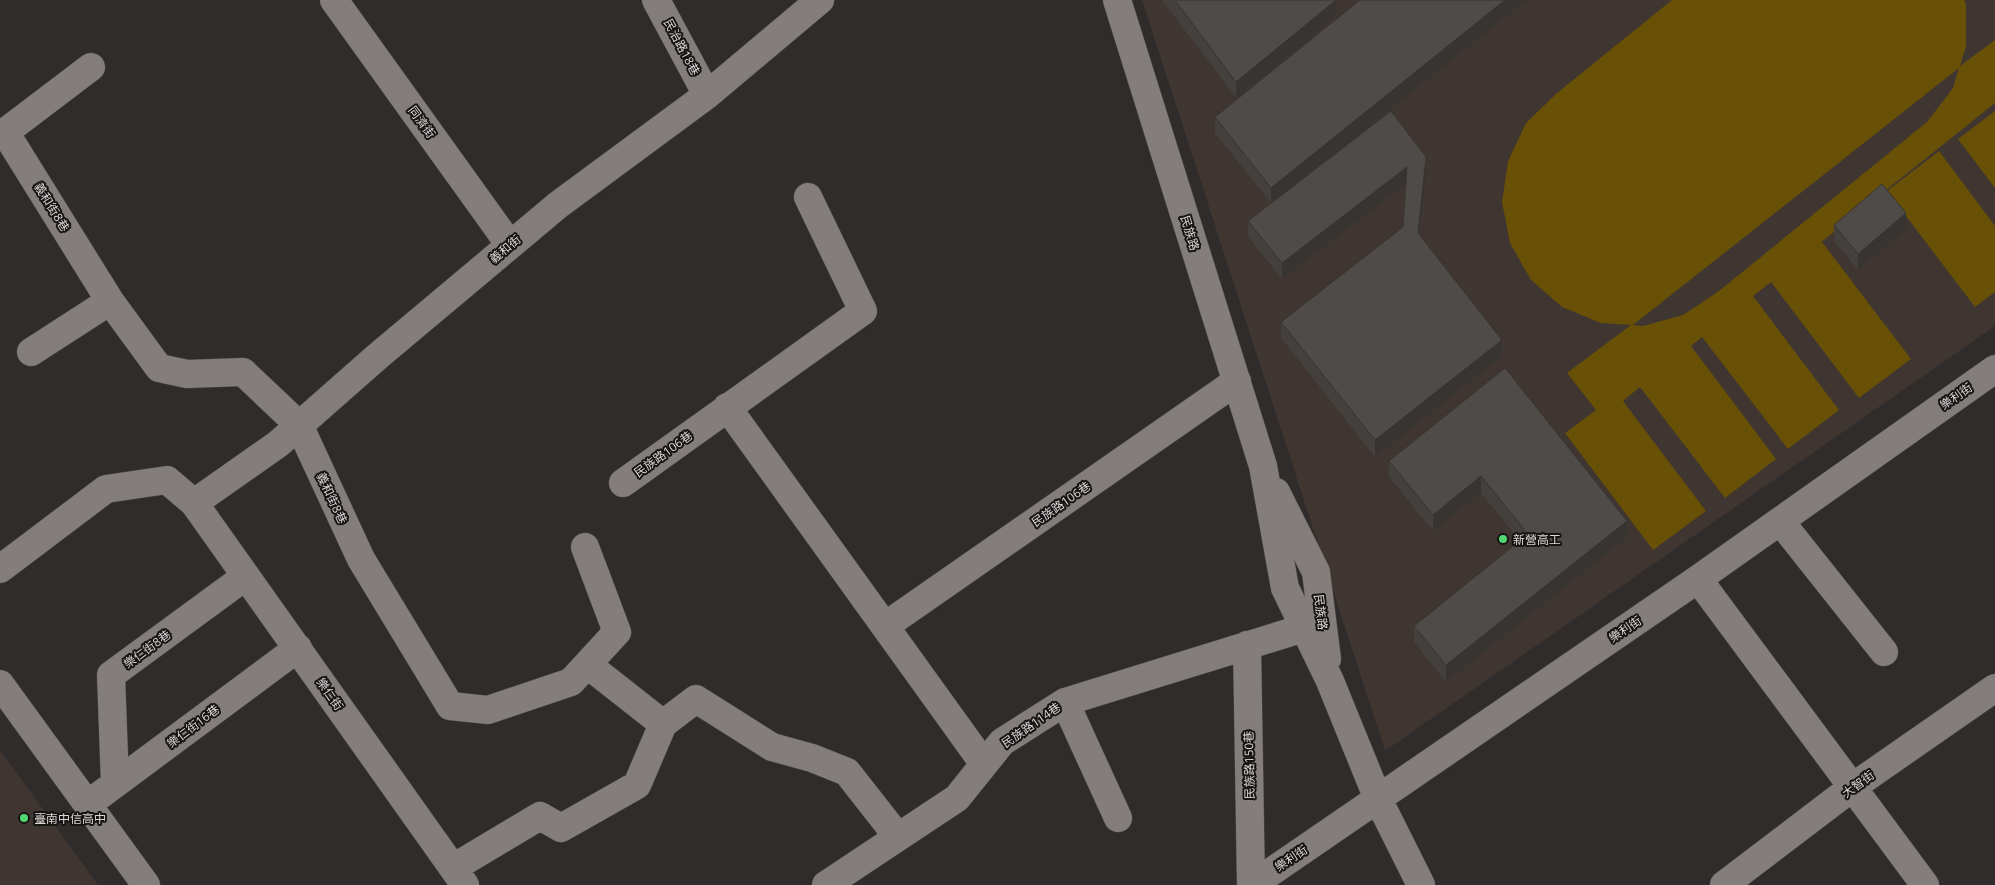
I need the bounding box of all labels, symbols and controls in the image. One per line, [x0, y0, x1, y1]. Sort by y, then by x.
street label: 民治路18巷 [660, 16, 704, 78]
street label: 同濟街 [405, 102, 439, 142]
street label: 義和街8巷 [30, 179, 74, 235]
street label: 民族路 [1177, 213, 1203, 253]
street label: 義和街 [486, 231, 524, 267]
street label: 樂利街 [1936, 379, 1976, 413]
street label: 民族路106巷 [630, 427, 696, 481]
street label: 義和街8巷 [313, 470, 351, 526]
street label: 民族路106巷 [1028, 477, 1094, 531]
place label: 新營高工 [1513, 531, 1561, 548]
marker: 新營高工 [1497, 533, 1509, 545]
street label: 民族路 [1310, 593, 1332, 631]
street label: 樂利街 [1605, 612, 1645, 646]
street label: 樂仁街8巷 [120, 626, 174, 672]
street label: 樂仁街 [313, 674, 347, 714]
street label: 民族路114巷 [998, 698, 1064, 752]
street label: 樂仁街16巷 [163, 701, 223, 751]
street label: 民族路150巷 [1240, 731, 1258, 799]
street label: 大智街 [1838, 767, 1878, 801]
place label: 臺南中信高中 [34, 810, 106, 827]
marker: 臺南中信高中 [18, 812, 30, 824]
street label: 樂利街 [1271, 841, 1311, 875]

